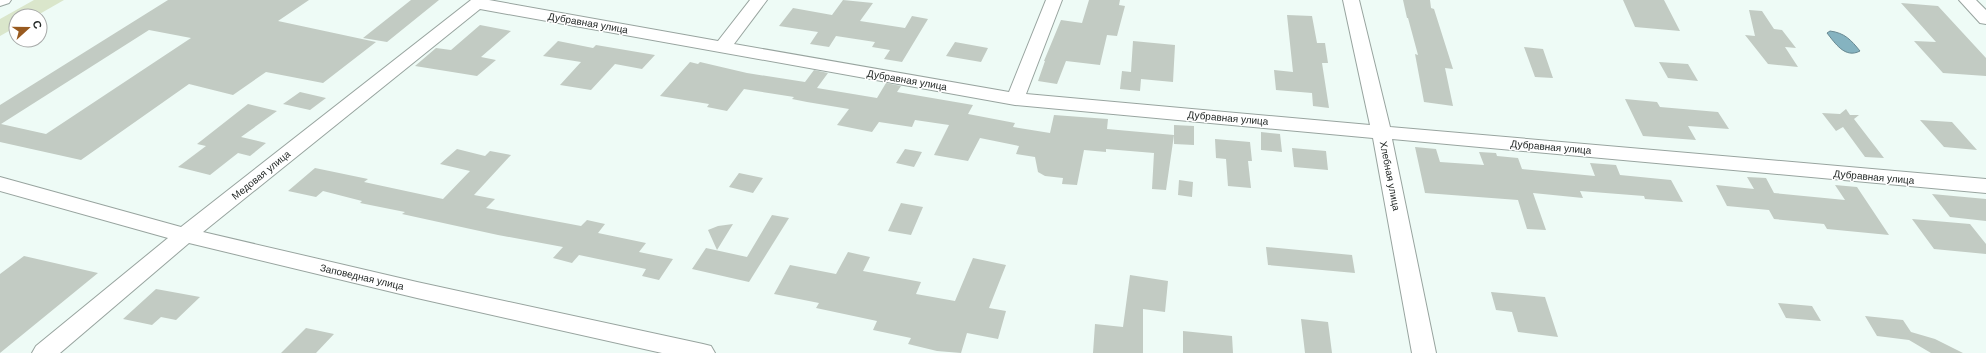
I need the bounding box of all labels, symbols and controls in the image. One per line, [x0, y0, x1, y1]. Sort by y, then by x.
north arrow [8, 8, 48, 48]
street label: Дубравная улица [547, 11, 629, 36]
text: С [30, 19, 44, 30]
street label: Дубравная улица [866, 68, 948, 93]
street label: Дубравная улица [1187, 109, 1269, 127]
street label: Дубравная улица [1510, 138, 1592, 156]
street label: Хлебная улица [1378, 140, 1402, 212]
street label: Медовая улица [230, 148, 293, 202]
street label: Дубравная улица [1833, 168, 1915, 186]
street label: Заповедная улица [319, 262, 405, 292]

